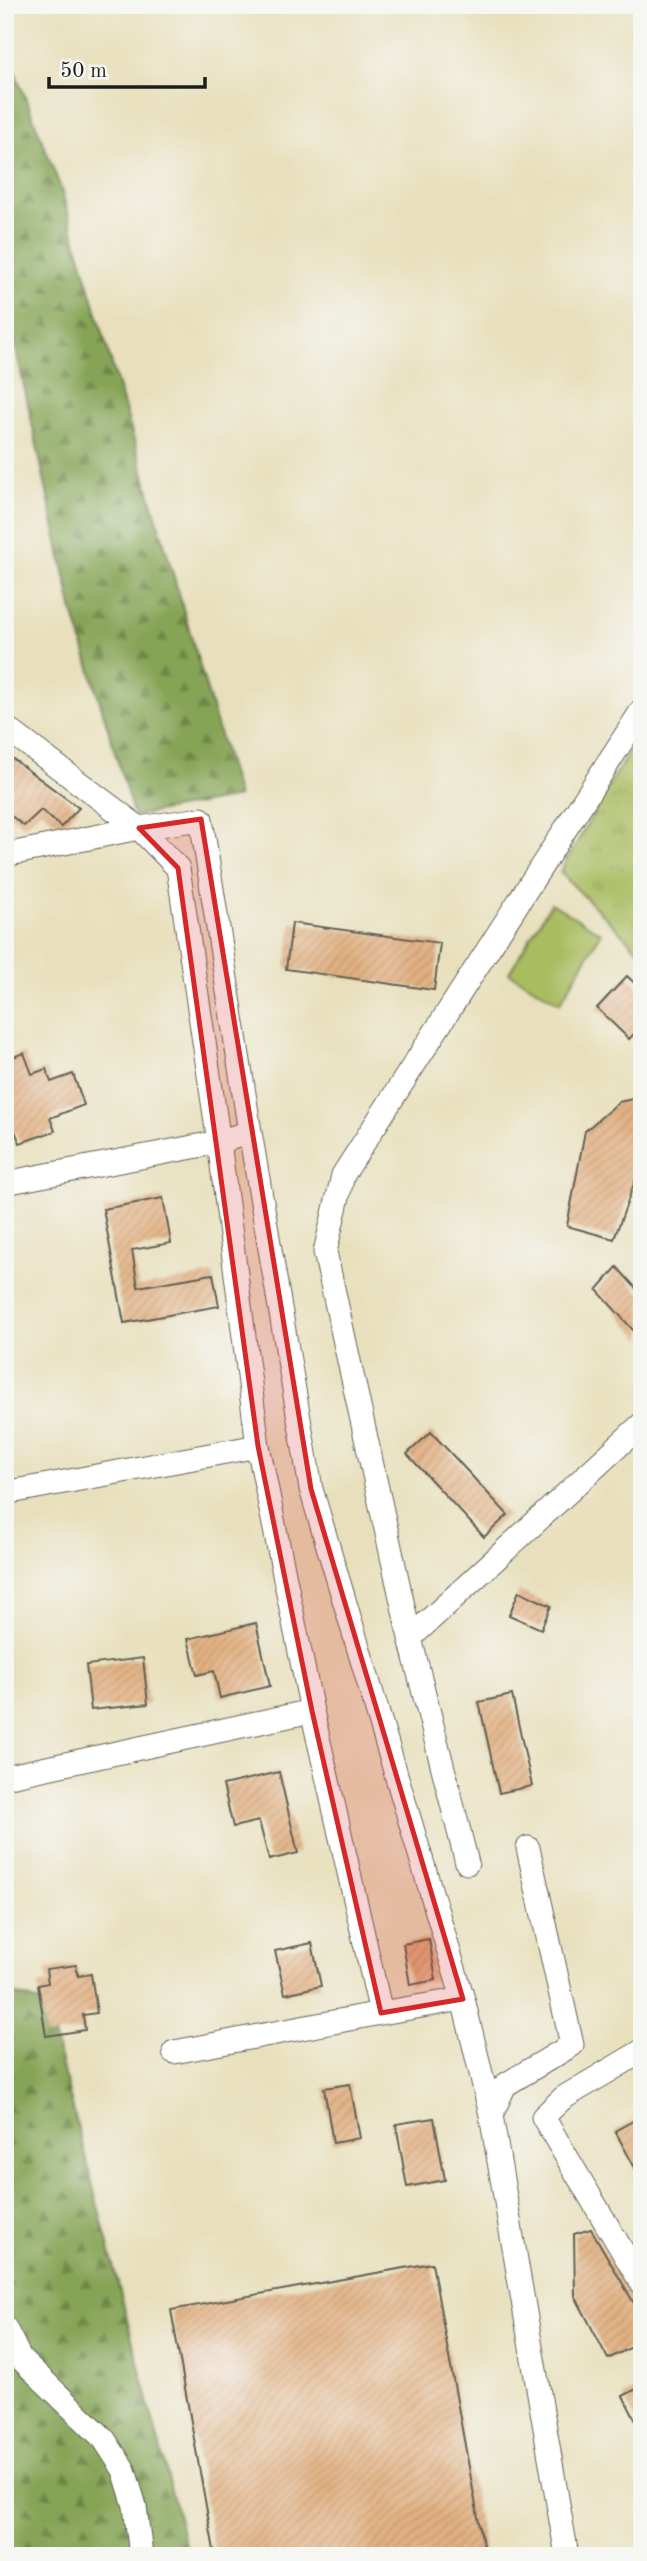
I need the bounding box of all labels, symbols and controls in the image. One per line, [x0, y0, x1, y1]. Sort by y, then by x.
scale bar [49, 46, 205, 90]
text: 50 m [60, 61, 107, 82]

